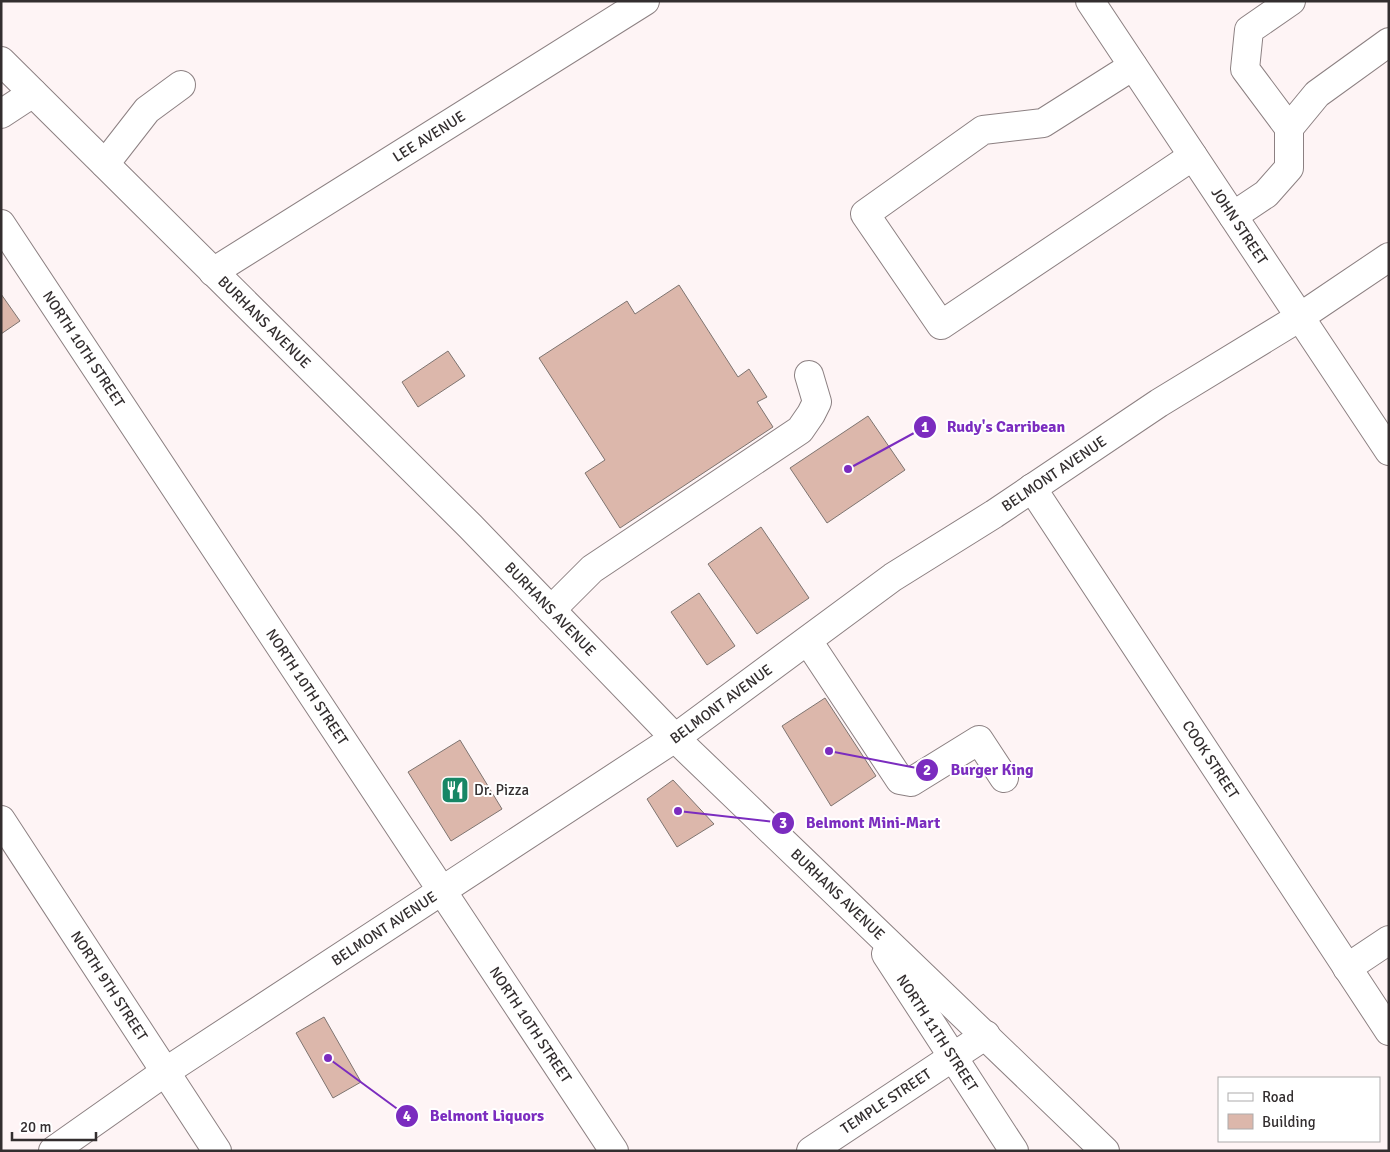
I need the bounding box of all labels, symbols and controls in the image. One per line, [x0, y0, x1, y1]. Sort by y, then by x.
street label: LEE AVENUE [389, 107, 469, 166]
street label: JOHN STREET [1207, 184, 1272, 268]
street label: BURHANS AVENUE [214, 272, 315, 372]
street label: NORTH 10TH STREET [39, 288, 129, 411]
callout: Rudy's Carribean [912, 411, 1076, 442]
text: Rudy's Carribean [947, 417, 1065, 437]
text: 1 [921, 418, 929, 436]
street label: BELMONT AVENUE [998, 432, 1110, 515]
street label: BURHANS AVENUE [501, 558, 600, 660]
street label: NORTH 10TH STREET [262, 625, 352, 749]
street label: BELMONT AVENUE [666, 660, 776, 748]
street label: COOK STREET [1178, 717, 1243, 802]
callout: Burger King [915, 754, 1043, 785]
text: Burger King [950, 760, 1034, 780]
text: 2 [923, 761, 931, 779]
restaurant icon: Dr. Pizza [440, 775, 470, 805]
place label: Dr. Pizza [474, 781, 529, 799]
callout: Belmont Mini-Mart [771, 807, 950, 838]
text: Belmont Mini-Mart [806, 813, 940, 833]
text: 3 [779, 814, 787, 832]
street label: BURHANS AVENUE [787, 845, 889, 944]
street label: BELMONT AVENUE [328, 887, 440, 970]
street label: NORTH 9TH STREET [67, 928, 152, 1045]
street label: NORTH 10TH STREET [486, 963, 576, 1087]
street label: NORTH 11TH STREET [893, 971, 982, 1095]
street label: TEMPLE STREET [837, 1064, 935, 1138]
legend [1218, 1077, 1380, 1142]
text: Road [1262, 1088, 1294, 1106]
callout: Belmont Liquors [395, 1100, 554, 1131]
text: Belmont Liquors [430, 1106, 544, 1126]
text: 4 [403, 1107, 411, 1125]
scale bar [12, 1110, 96, 1142]
text: Building [1262, 1113, 1316, 1131]
text: 20 m [20, 1118, 51, 1136]

